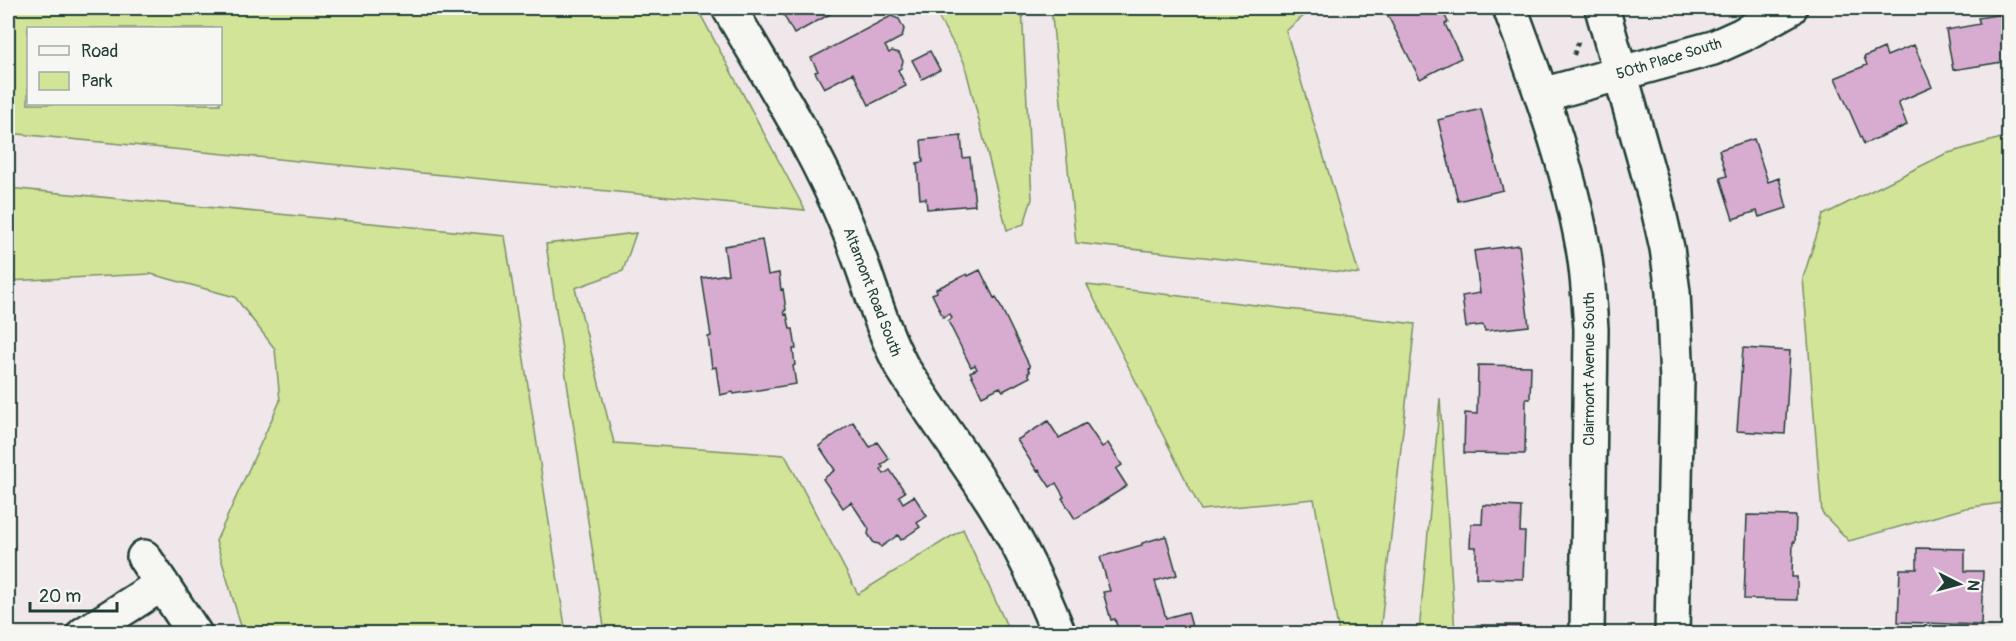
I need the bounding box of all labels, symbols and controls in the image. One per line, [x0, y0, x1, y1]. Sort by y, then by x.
legend [27, 27, 222, 105]
street label: 50th Place South [1614, 34, 1724, 84]
text: Road [81, 40, 118, 63]
text: Park [81, 70, 113, 93]
street label: Altamont Road South [839, 225, 905, 359]
street label: Clairmont Avenue South [1580, 292, 1599, 446]
north arrow [1929, 554, 1989, 614]
scale bar [30, 575, 117, 613]
text: N [1962, 579, 1983, 592]
text: 20 m [39, 585, 81, 608]

